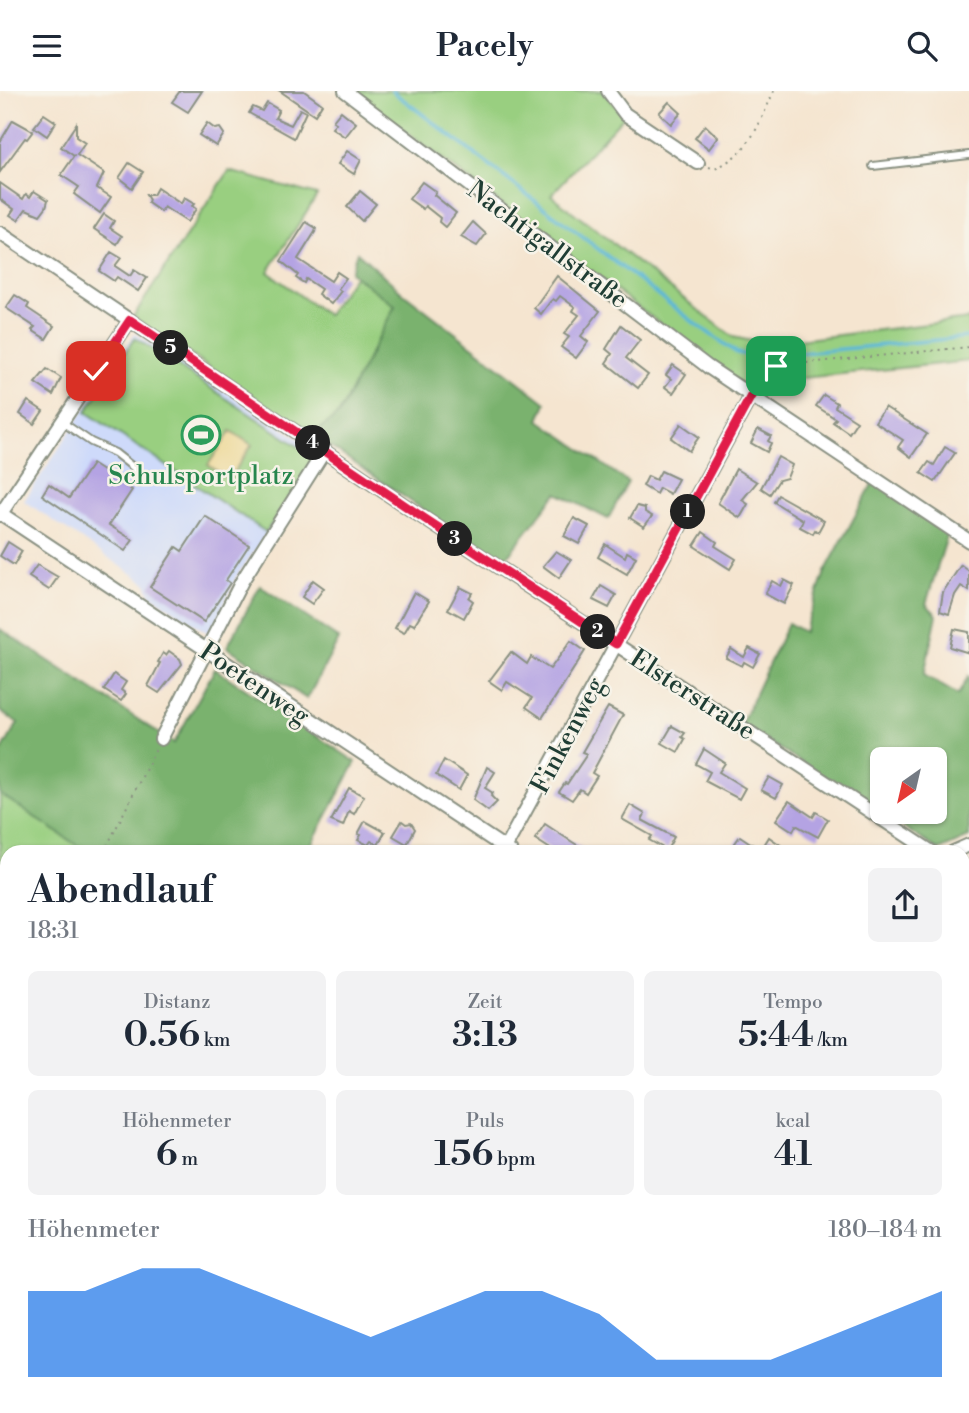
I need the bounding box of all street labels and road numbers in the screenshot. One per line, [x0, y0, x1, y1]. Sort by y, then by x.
street label: Nachtigallstraße [461, 174, 634, 316]
street label: Poetenweg [193, 635, 316, 733]
street label: Elsterstraße [624, 642, 761, 747]
street label: Finkenweg [524, 671, 612, 799]

